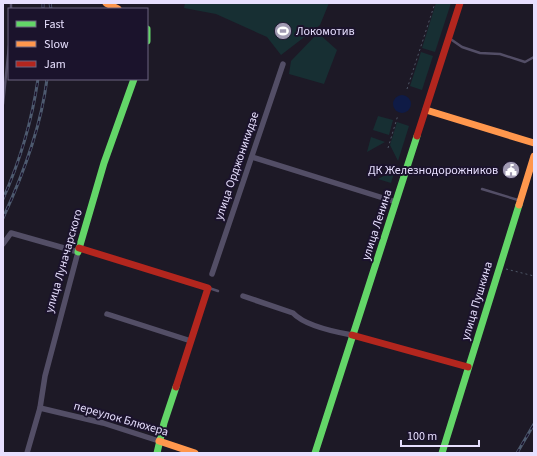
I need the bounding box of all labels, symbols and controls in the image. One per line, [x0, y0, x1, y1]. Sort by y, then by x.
legend [8, 8, 148, 80]
text: Fast [44, 16, 64, 33]
sports icon: Локомотив [273, 21, 293, 41]
place label: Локомотив [296, 23, 355, 40]
text: Slow [44, 36, 69, 53]
text: Jam [44, 56, 66, 73]
street label: улица Орджоникидзе [210, 109, 264, 222]
public building icon: ДК Железнодорожников [501, 160, 521, 180]
place label: ДК Железнодорожников [368, 162, 498, 179]
street label: улица Ленина [358, 187, 396, 263]
street label: улица Луначарского [41, 207, 87, 315]
street label: улица Пушкина [457, 259, 497, 343]
street label: переулок Блюхера [72, 397, 170, 441]
scale bar [401, 422, 479, 448]
text: 100 m [407, 428, 437, 445]

